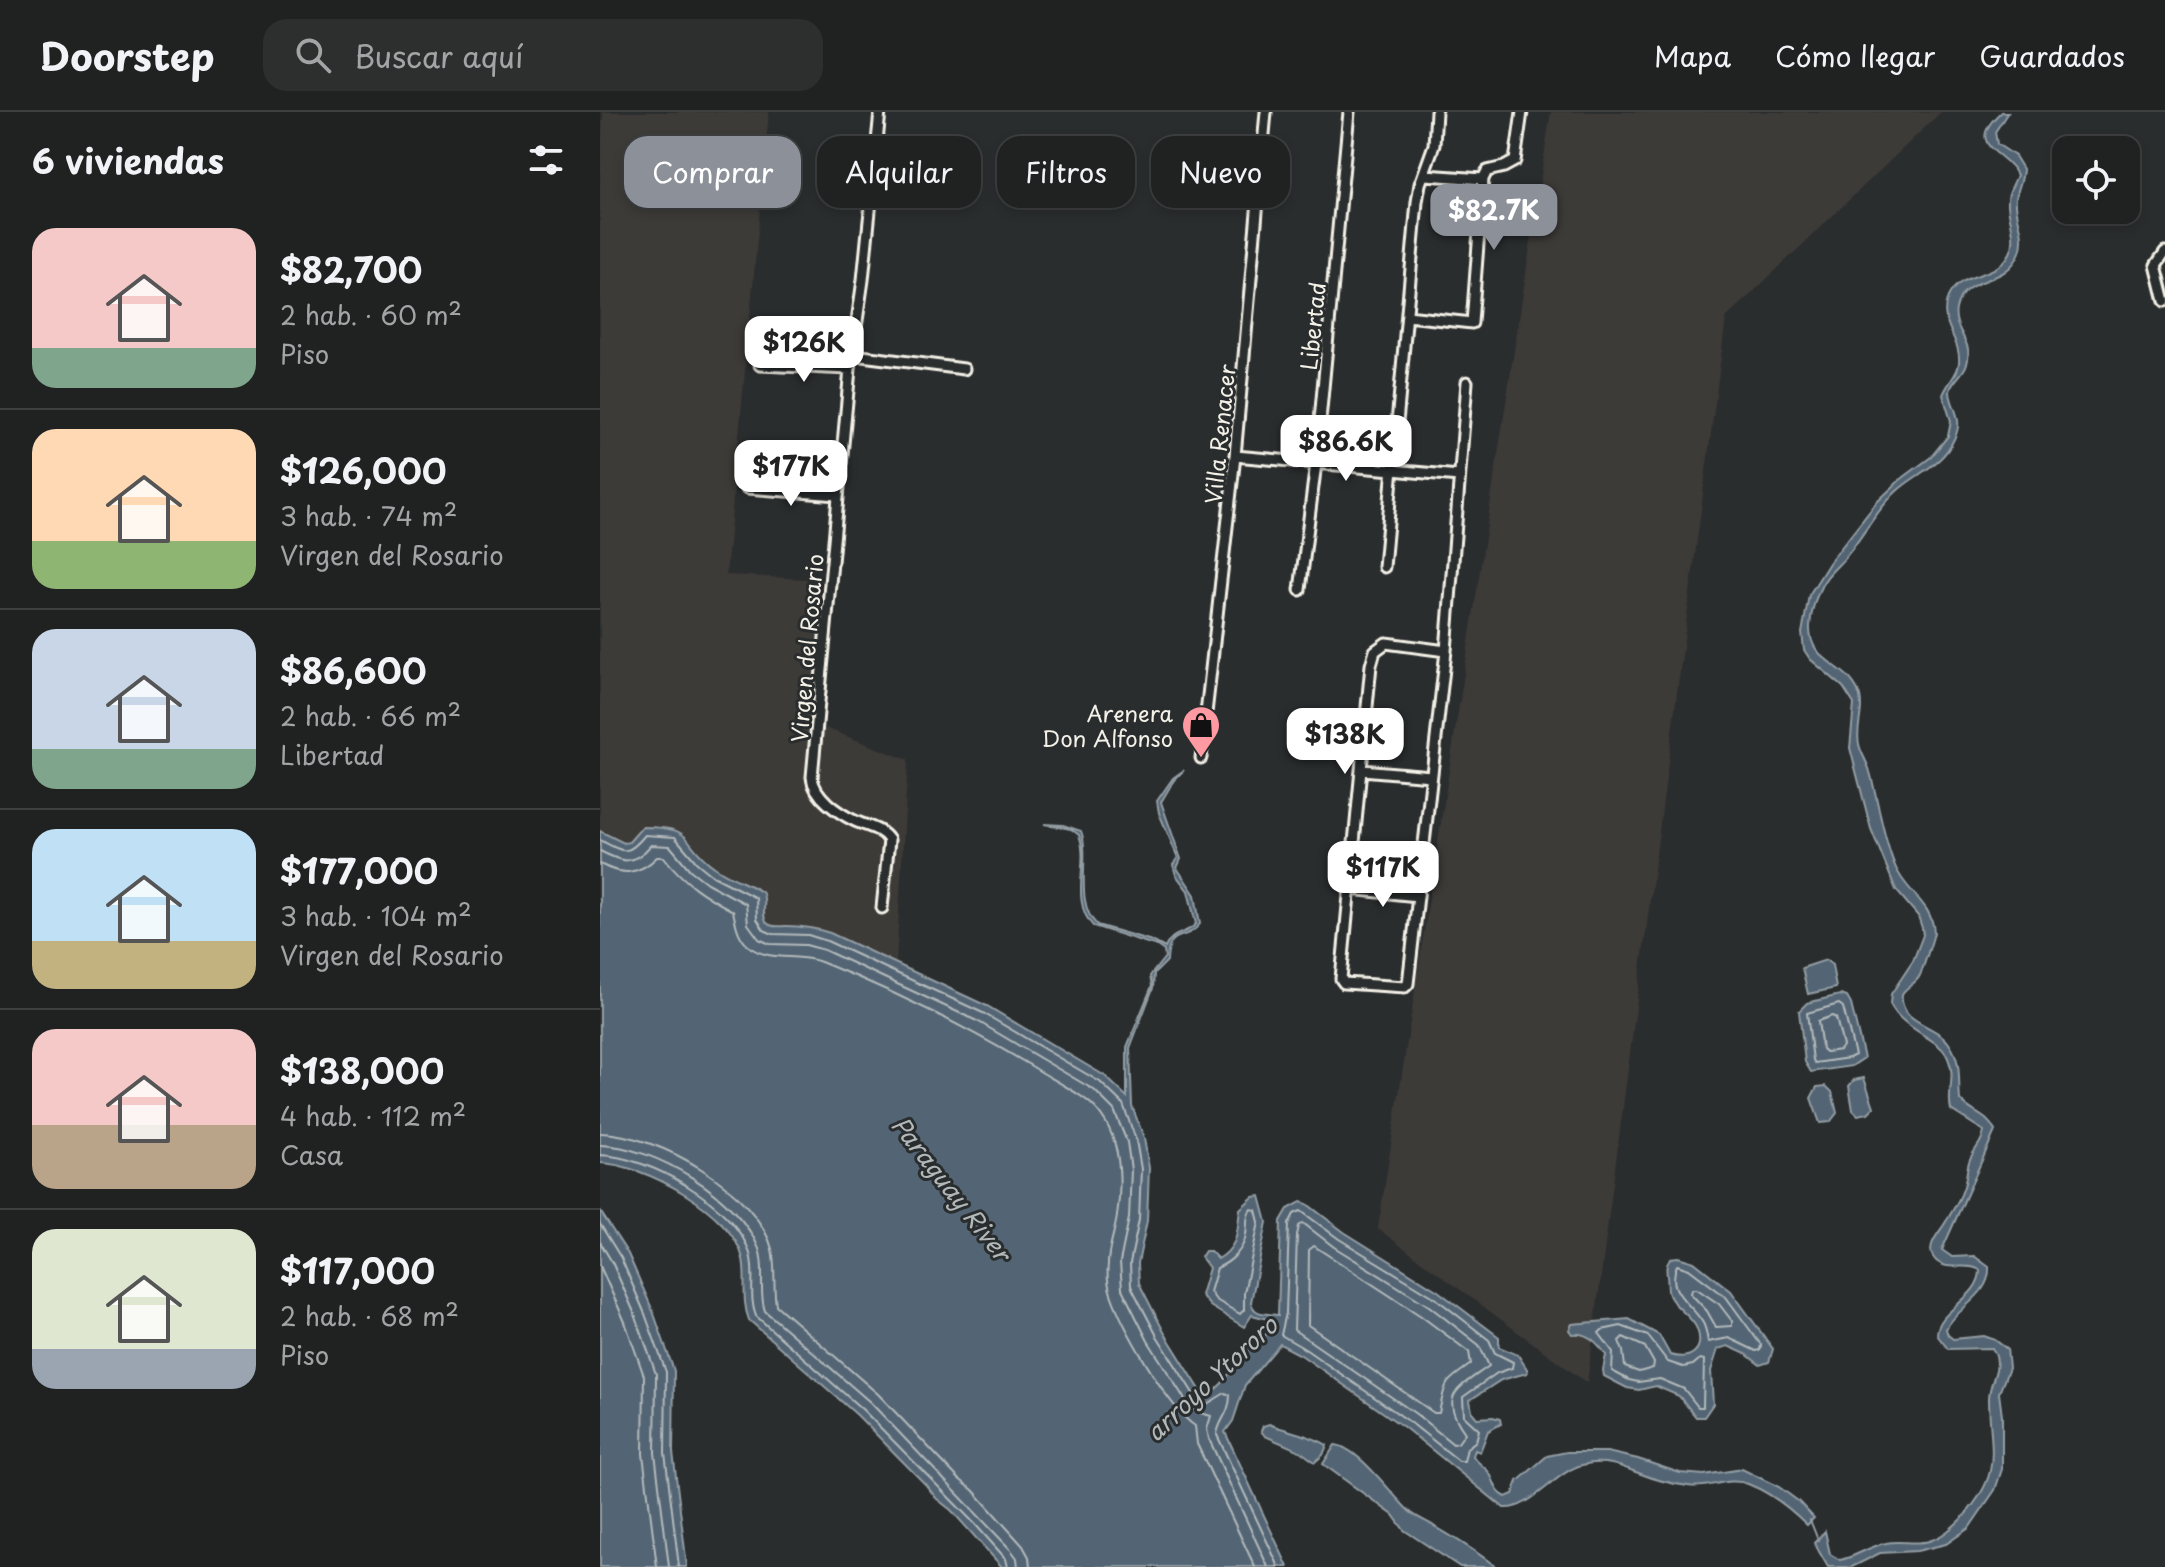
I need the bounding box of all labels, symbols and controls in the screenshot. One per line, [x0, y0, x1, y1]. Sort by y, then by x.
search box [263, 19, 823, 91]
text: Doorstep [40, 27, 215, 84]
icon: search [291, 33, 335, 77]
text: Buscar aquí [355, 33, 523, 78]
text: Mapa [1654, 34, 1731, 77]
text: Cómo llegar [1775, 34, 1935, 77]
text: Guardados [1979, 34, 2125, 77]
text: 6 viviendas [32, 134, 224, 186]
chip: Comprar [624, 136, 801, 208]
chip: Alquilar [817, 136, 981, 208]
chip: Filtros [997, 136, 1135, 208]
chip: Nuevo [1151, 136, 1290, 208]
map controls [2052, 136, 2140, 224]
button: locate [2052, 136, 2140, 224]
icon: filters [524, 138, 568, 182]
pin: $82.7K [1429, 184, 1559, 252]
text: $82.7K [1448, 190, 1540, 229]
text: $82,700 [280, 243, 422, 295]
icon: home [96, 260, 192, 356]
street label: Libertad [1291, 280, 1333, 372]
text: 2 hab. · 60 m² [280, 295, 462, 334]
pin: $126K [748, 316, 860, 384]
text: $126K [763, 322, 845, 361]
text: Piso [280, 334, 329, 373]
street label: Villa Renacer [1195, 362, 1243, 505]
pin: $86.6K [1281, 415, 1411, 483]
text: $86.6K [1299, 421, 1393, 460]
pin: $177K [735, 440, 847, 508]
text: $126,000 [280, 444, 447, 496]
text: $177K [752, 446, 830, 485]
icon: home [96, 461, 192, 557]
text: 3 hab. · 74 m² [280, 496, 457, 535]
text: Virgen del Rosario [280, 535, 504, 574]
street label: Virgen del Rosario [781, 552, 831, 744]
text: $86,600 [280, 644, 427, 696]
icon: home [96, 661, 192, 757]
text: 2 hab. · 66 m² [280, 696, 461, 735]
place label: Arenera Don Alfonso [1042, 696, 1174, 754]
shop icon: Arenera Don Alfonso [1180, 704, 1222, 759]
pin: $138K [1289, 708, 1401, 776]
text: $138K [1305, 714, 1385, 753]
text: Libertad [280, 735, 384, 774]
pin: $117K [1327, 841, 1439, 909]
text: $177,000 [280, 844, 438, 896]
text: $117K [1346, 847, 1420, 886]
icon: home [96, 861, 192, 957]
text: 3 hab. · 104 m² [280, 896, 472, 935]
text: Virgen del Rosario [280, 935, 504, 974]
text: $138,000 [280, 1044, 444, 1096]
icon: home [96, 1061, 192, 1157]
text: 4 hab. · 112 m² [280, 1096, 466, 1135]
water label: Paraguay River [884, 1108, 1022, 1270]
text: Casa [280, 1135, 343, 1174]
text: $117,000 [280, 1244, 435, 1296]
icon: home [96, 1261, 192, 1357]
text: 2 hab. · 68 m² [280, 1296, 459, 1335]
water label: arroyo Ytororo [1137, 1306, 1286, 1449]
text: Piso [280, 1335, 329, 1374]

